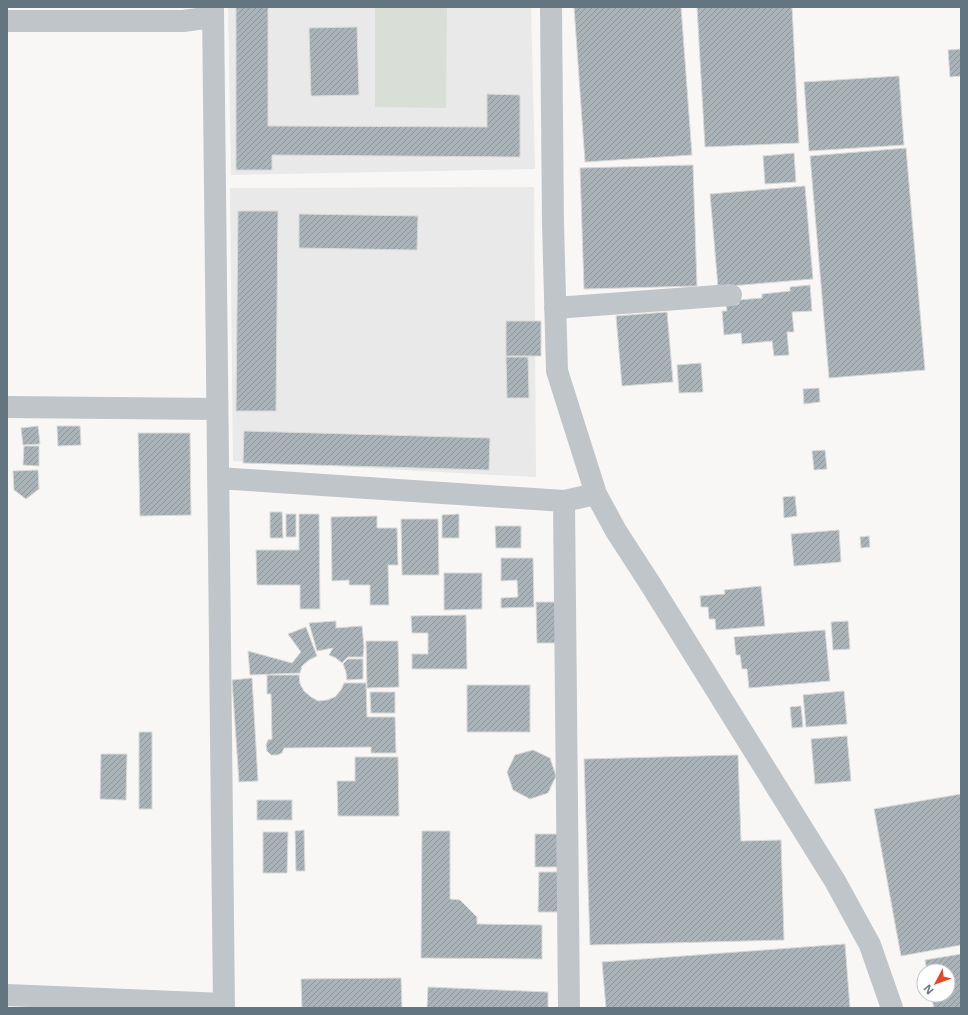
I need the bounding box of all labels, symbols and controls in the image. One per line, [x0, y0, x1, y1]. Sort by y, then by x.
north arrow [916, 963, 956, 1003]
text: N [919, 982, 937, 998]

